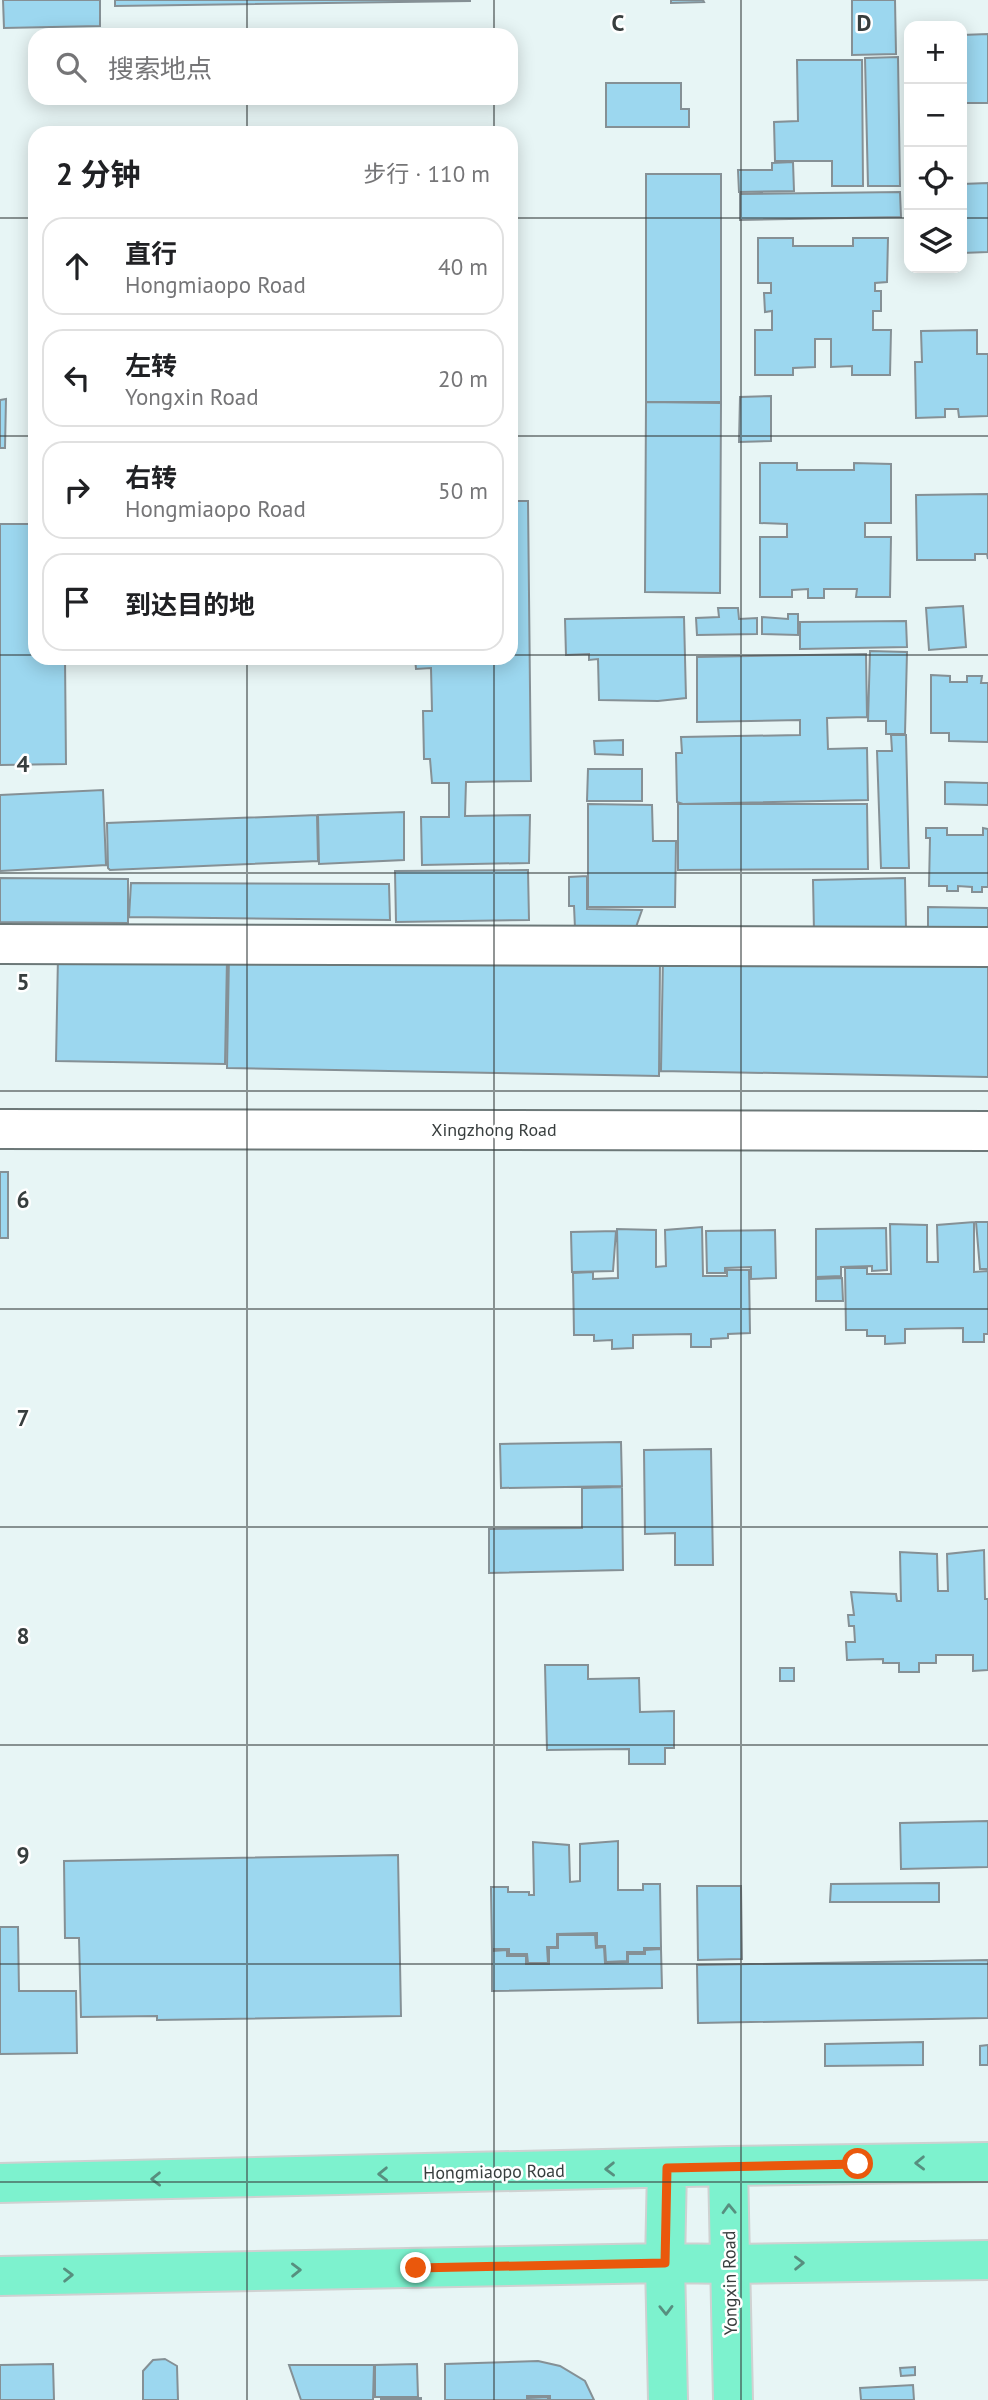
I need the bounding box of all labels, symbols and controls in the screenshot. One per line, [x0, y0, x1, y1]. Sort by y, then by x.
text: C [612, 8, 625, 37]
text: D [857, 8, 871, 37]
map controls [904, 21, 967, 273]
button: + [904, 21, 967, 84]
search box [28, 28, 518, 105]
icon: search [52, 48, 90, 86]
text: 搜索地点 [108, 52, 212, 85]
button: − [904, 84, 967, 147]
button: locate [904, 147, 967, 210]
text: 2 分钟 [56, 154, 141, 193]
text: 步行 · 110 m [363, 159, 490, 188]
button: layers [904, 210, 967, 273]
text: 直行 [125, 237, 177, 270]
icon: ahead [58, 247, 96, 285]
text: 40 m [438, 252, 488, 281]
text: Hongmiaopo Road [125, 270, 306, 299]
text: 左转 [125, 349, 177, 382]
icon: left [58, 359, 96, 397]
text: 20 m [438, 364, 488, 393]
text: Yongxin Road [125, 382, 259, 411]
text: 右转 [125, 461, 177, 494]
icon: right [58, 471, 96, 509]
text: 50 m [438, 476, 488, 505]
text: Hongmiaopo Road [125, 494, 306, 523]
icon: arrive [58, 583, 96, 621]
text: 到达目的地 [125, 588, 255, 621]
text: 4 [16, 749, 30, 778]
text: 5 [16, 967, 30, 996]
street label: Xingzhong Road [431, 1118, 557, 1141]
text: 6 [16, 1185, 30, 1214]
text: 7 [16, 1403, 30, 1432]
text: 8 [16, 1621, 30, 1650]
text: 9 [16, 1840, 30, 1869]
route start [842, 2148, 873, 2179]
one-way arrow [914, 2155, 925, 2171]
street label: Hongmiaopo Road [423, 2159, 565, 2184]
one-way arrow [605, 2161, 615, 2177]
one-way arrow [377, 2167, 388, 2182]
one-way arrow [150, 2172, 161, 2187]
one-way arrow [721, 2204, 736, 2215]
street label: Yongxin Road [717, 2231, 742, 2335]
route end [400, 2252, 431, 2283]
one-way arrow [794, 2255, 804, 2271]
one-way arrow [291, 2262, 301, 2278]
one-way arrow [63, 2267, 74, 2282]
one-way arrow [658, 2305, 674, 2315]

